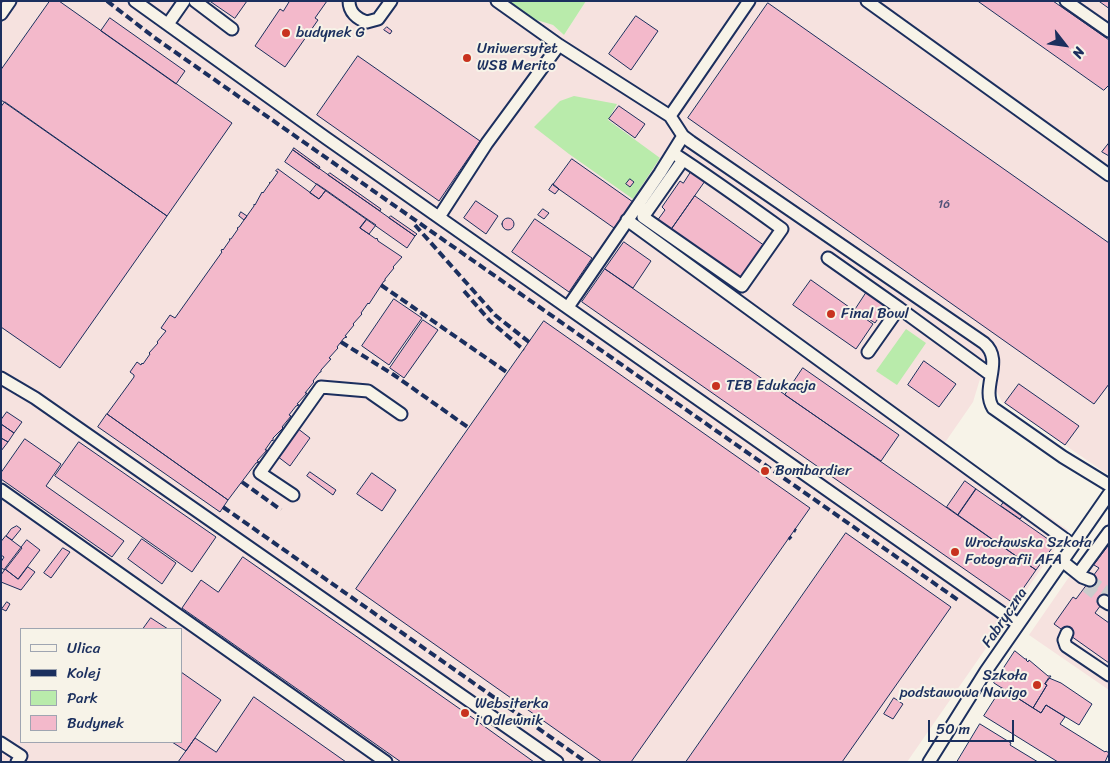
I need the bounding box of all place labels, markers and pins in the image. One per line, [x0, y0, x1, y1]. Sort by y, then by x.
place label: budynek G [296, 24, 365, 42]
marker: budynek G [280, 27, 292, 39]
place label: Uniwersytet WSB Merito [477, 40, 558, 75]
marker: Uniwersytet WSB Merito [461, 52, 473, 64]
place label: Final Bowl [841, 305, 909, 323]
marker: Final Bowl [825, 308, 837, 320]
place label: TEB Edukacja [726, 377, 816, 395]
marker: TEB Edukacja [710, 380, 722, 392]
place label: Bombardier [775, 462, 851, 480]
marker: Bombardier [759, 465, 771, 477]
place label: Wrocławska Szkoła Fotografii AFA [965, 534, 1091, 569]
marker: Wrocławska Szkoła Fotografii AFA [949, 546, 961, 558]
place label: Szkoła podstawowa Navigo [900, 667, 1027, 702]
marker: Szkoła podstawowa Navigo [1031, 679, 1043, 691]
place label: Websiterka i Odlewnik [475, 695, 548, 730]
marker: Websiterka i Odlewnik [459, 707, 471, 719]

